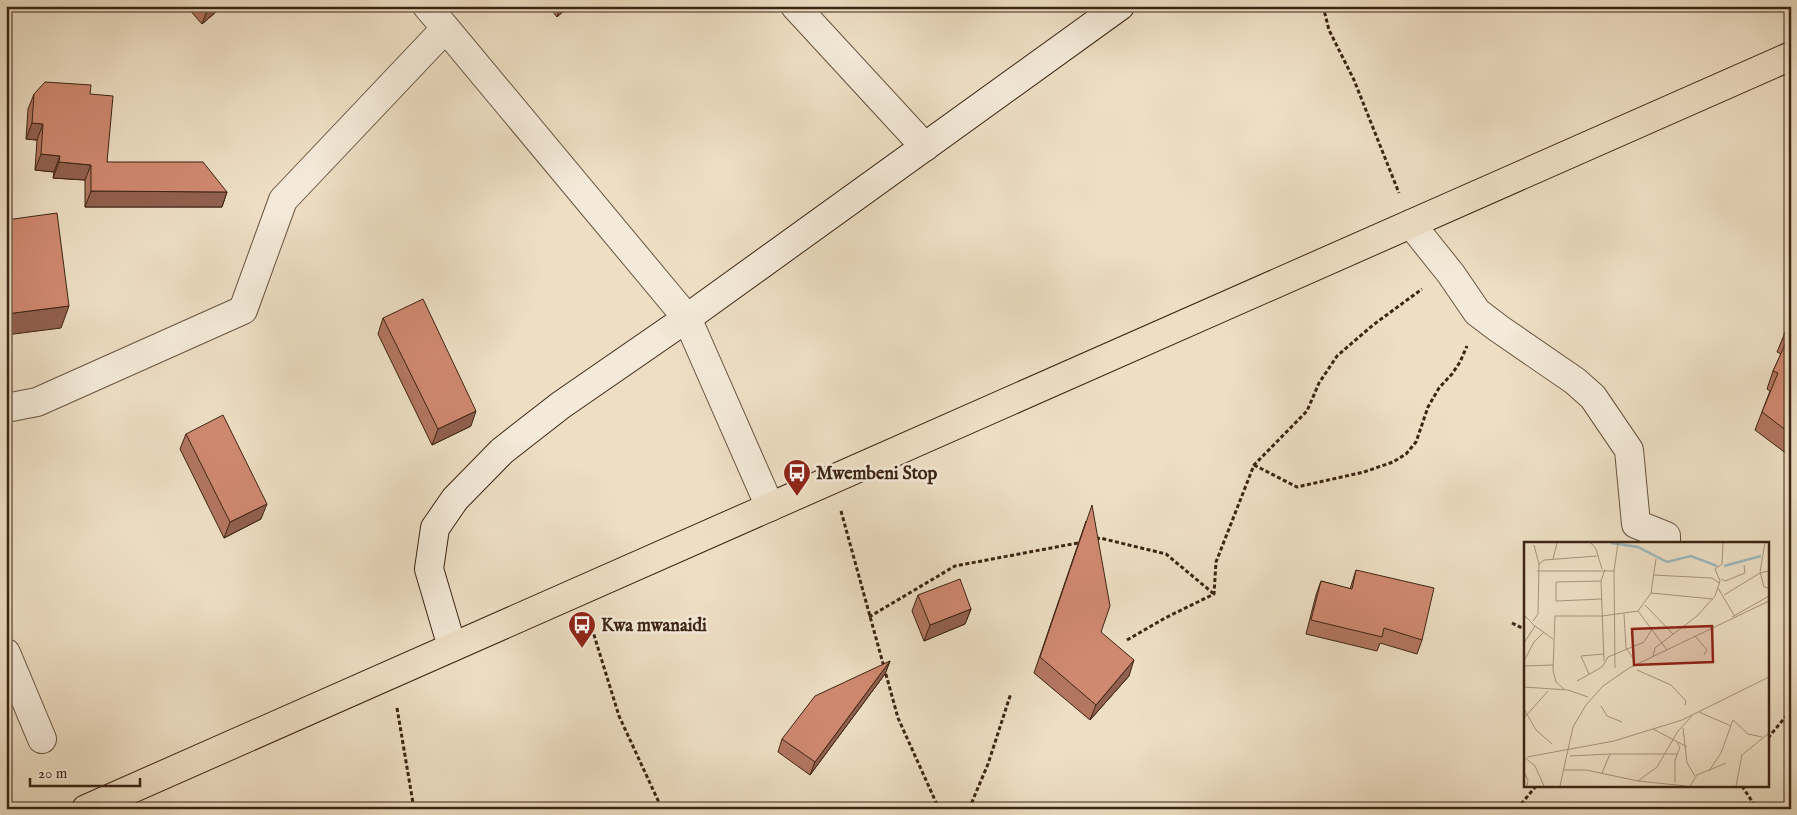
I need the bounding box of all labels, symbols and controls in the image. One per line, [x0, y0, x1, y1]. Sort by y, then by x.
bus stop icon: Mwembeni Stop [782, 458, 812, 497]
place label: Mwembeni Stop [816, 463, 938, 486]
inset map [1524, 542, 1770, 788]
bus stop icon: Kwa mwanaidi [567, 610, 597, 649]
place label: Kwa mwanaidi [601, 615, 707, 638]
scale bar [30, 755, 140, 787]
text: 20 m [38, 764, 68, 783]

